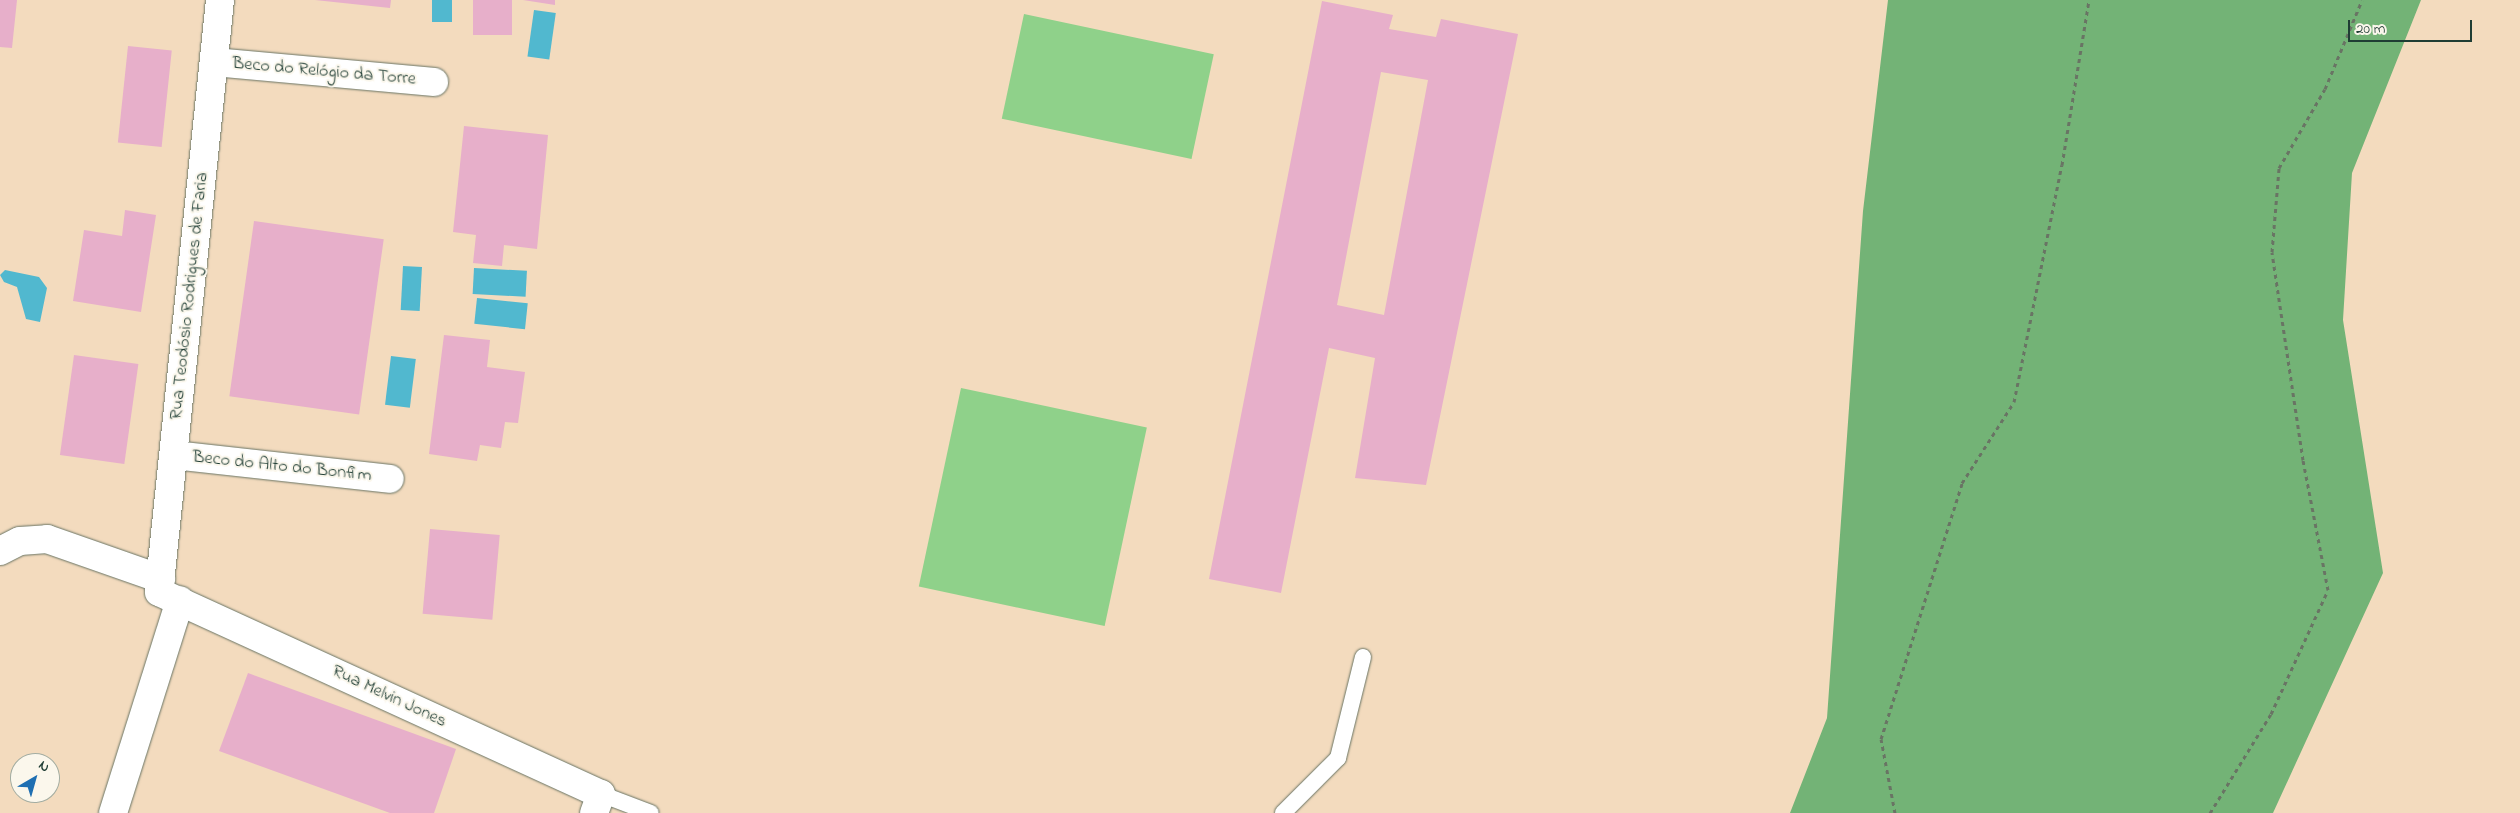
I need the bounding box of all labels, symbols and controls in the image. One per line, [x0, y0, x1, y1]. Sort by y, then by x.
scale bar [2350, 10, 2474, 42]
text: 20 m [2356, 18, 2385, 40]
street label: Beco do Relógio da Torre [231, 53, 417, 91]
street label: Rua Teodósio Rodrigues de Faria [166, 171, 214, 421]
street label: Beco do Alto do Bonfim [191, 447, 373, 487]
street label: Rua Melvin Jones [328, 661, 450, 733]
north arrow [10, 753, 60, 803]
text: N [34, 755, 54, 778]

